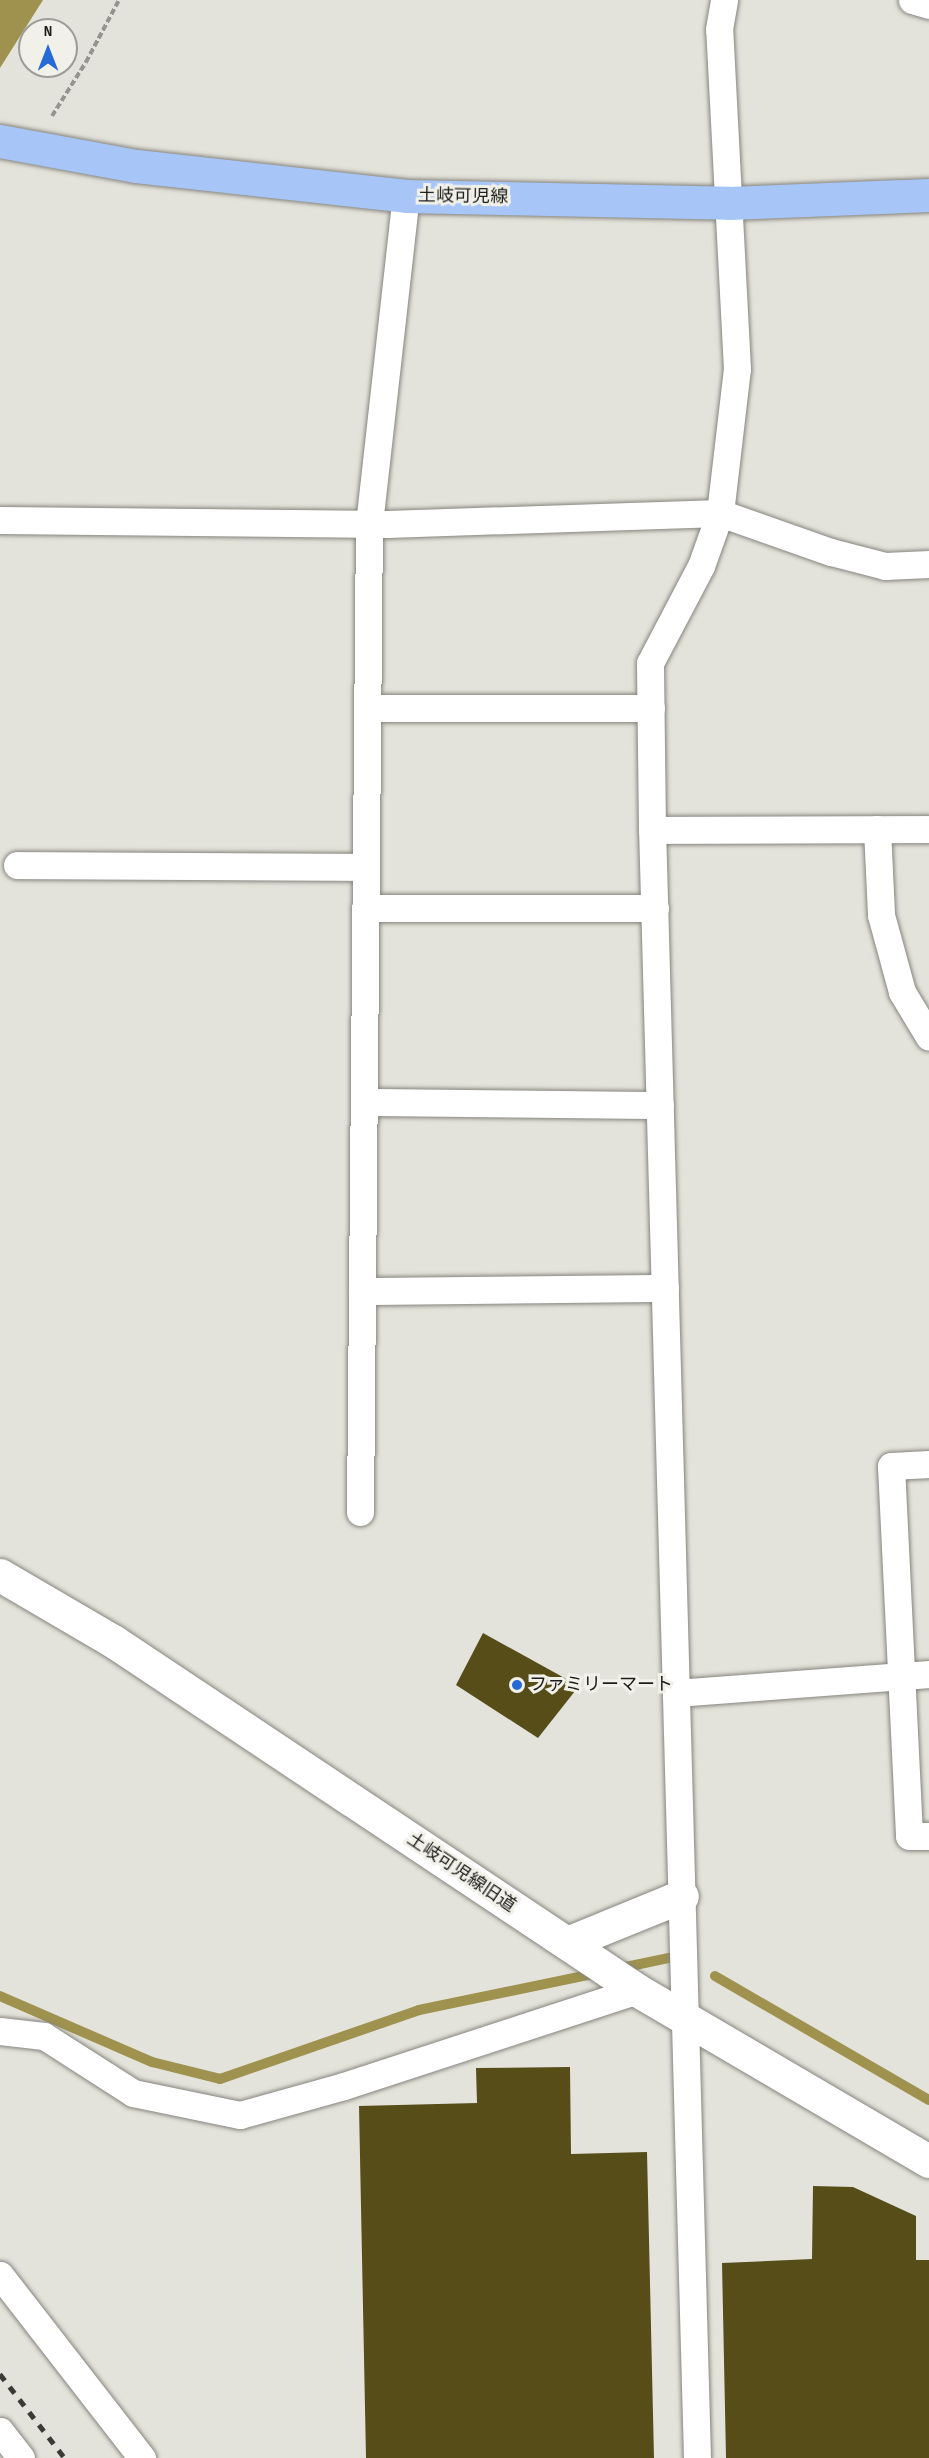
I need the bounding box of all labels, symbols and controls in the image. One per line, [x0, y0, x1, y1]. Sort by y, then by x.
north arrow [18, 18, 78, 78]
text: N [44, 22, 52, 41]
street label: 土岐可児線 [418, 185, 508, 209]
place label: ファミリーマート [529, 1674, 673, 1696]
marker: ファミリーマート [510, 1678, 524, 1692]
street label: 土岐可児線旧道 [403, 1829, 519, 1917]

